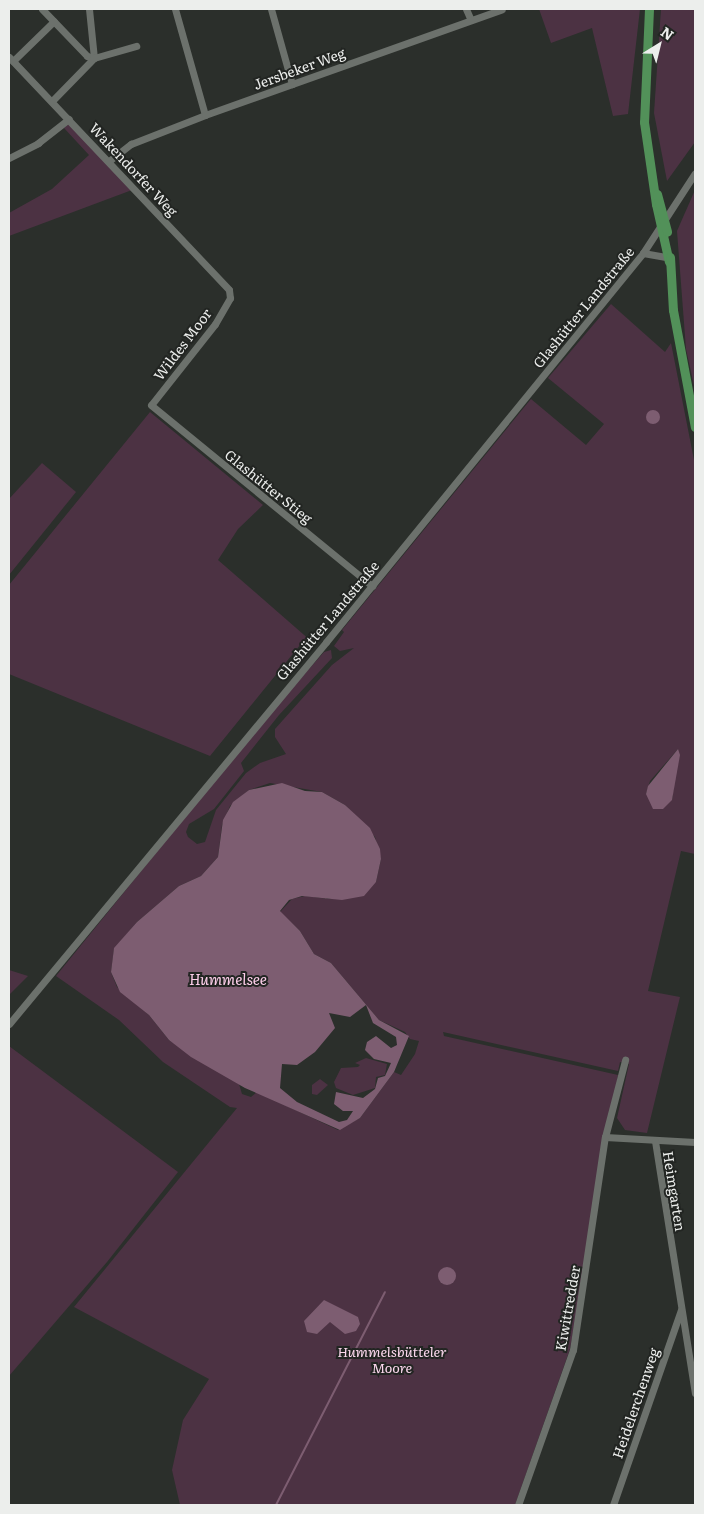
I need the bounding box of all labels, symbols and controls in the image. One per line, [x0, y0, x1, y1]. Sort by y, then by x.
north arrow [634, 20, 684, 70]
text: N [657, 21, 678, 44]
street label: Jersbeker Weg [251, 44, 347, 92]
street label: Wakendorfer Weg [86, 119, 182, 219]
street label: Glashütter Landstraße [529, 243, 637, 371]
street label: Wildes Moor [150, 305, 214, 383]
street label: Glashütter Stieg [222, 446, 316, 526]
street label: Glashütter Landstraße [272, 557, 382, 683]
water label: Hummelsee [189, 970, 267, 988]
street label: Heimgarten [660, 1150, 690, 1232]
street label: Kiwittredder [551, 1264, 583, 1352]
park label: Hummelsbütteler Moore [337, 1343, 447, 1375]
street label: Heidelerchenweg [608, 1345, 662, 1461]

